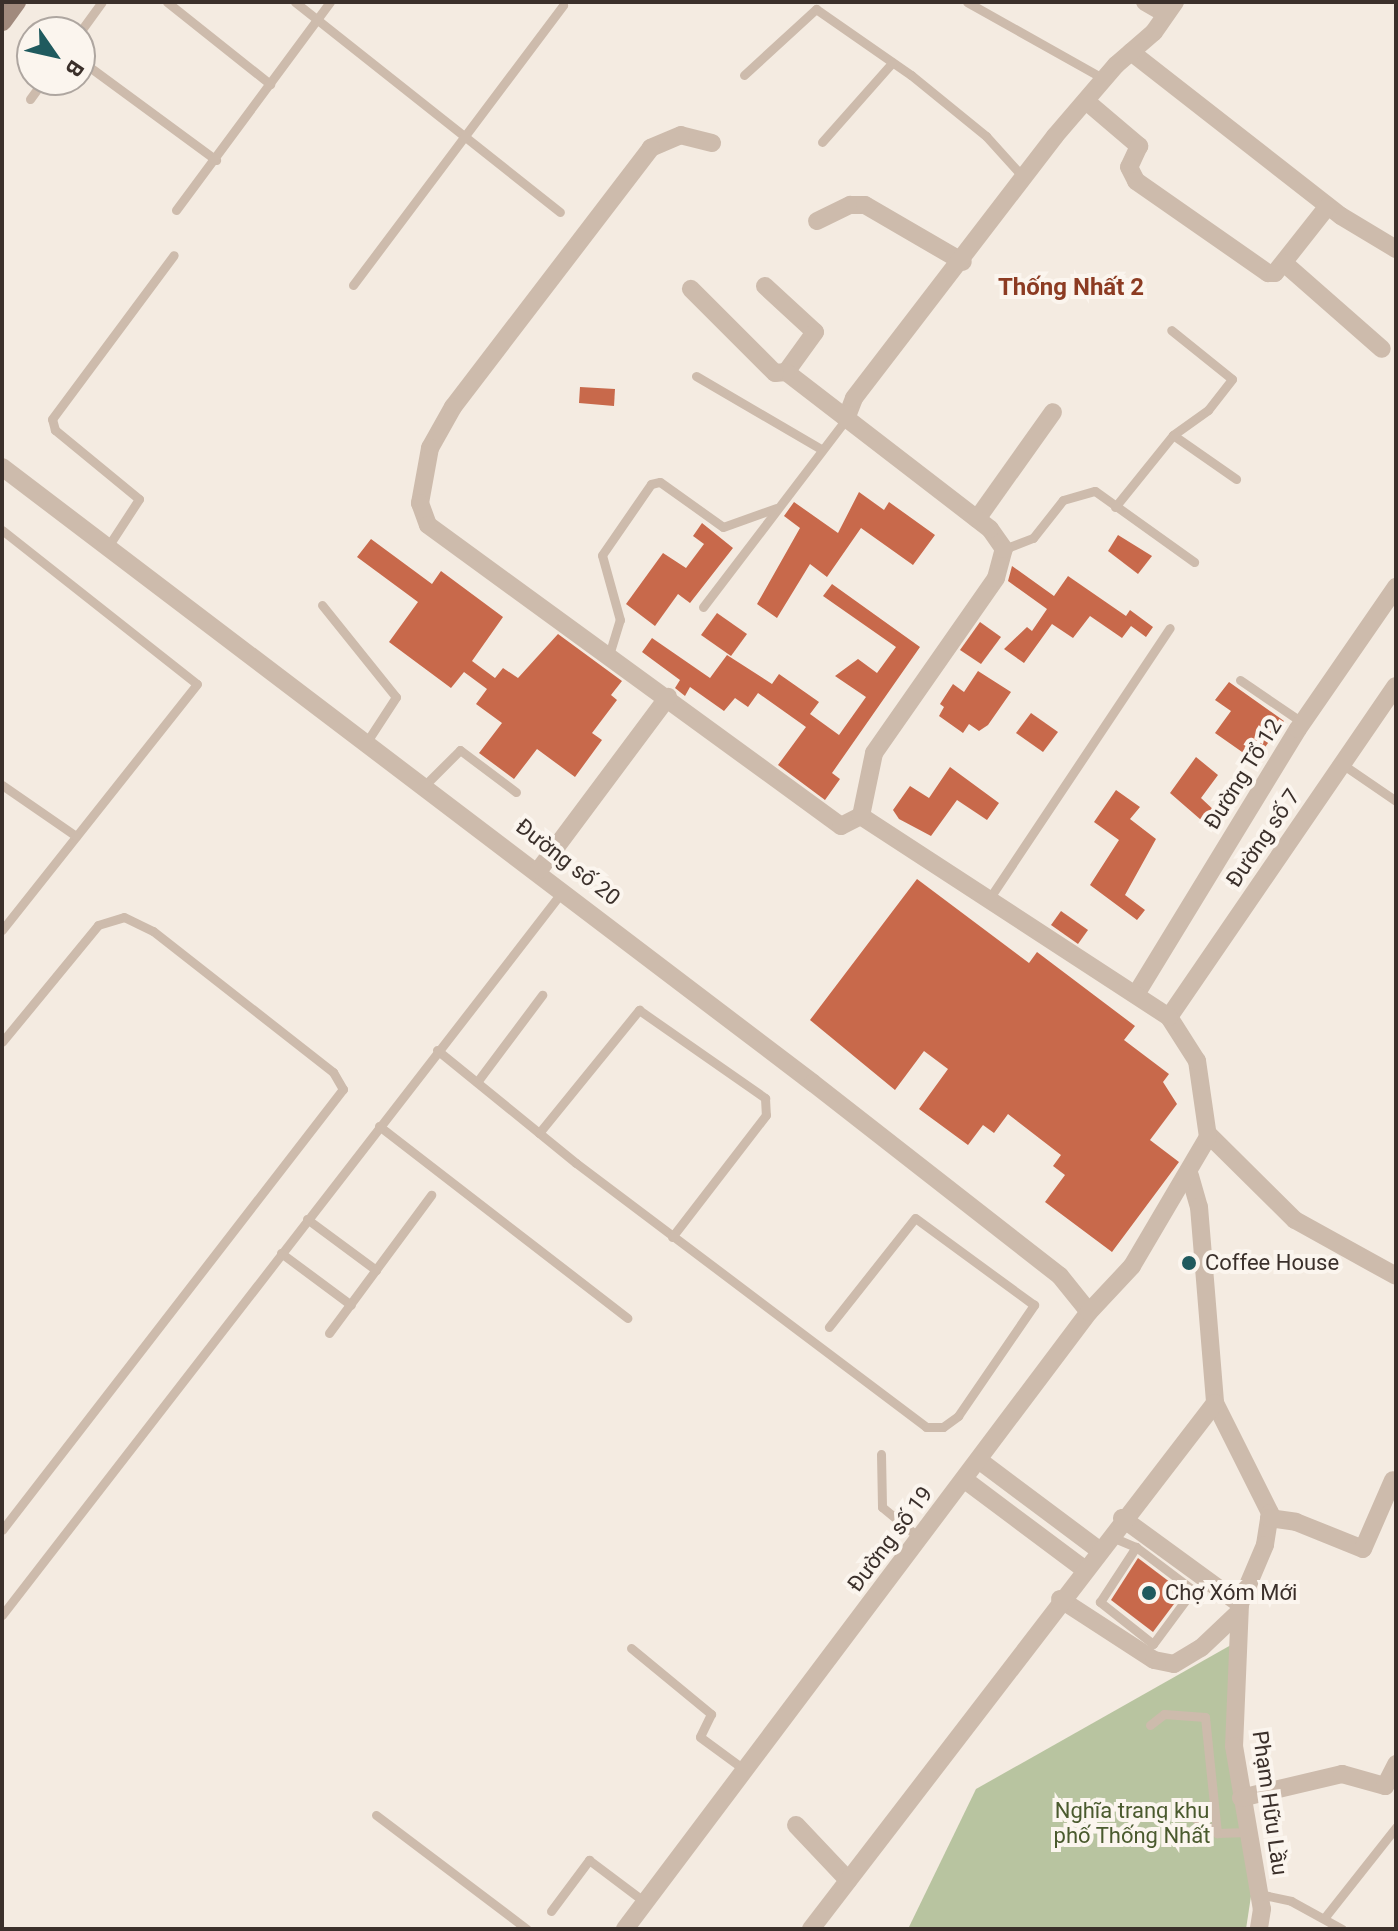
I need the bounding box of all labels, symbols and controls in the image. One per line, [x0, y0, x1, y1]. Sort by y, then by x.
north arrow [16, 16, 96, 96]
text: B [60, 56, 89, 81]
district label: Thống Nhất 2 [998, 274, 1144, 302]
street label: Đường Tổ 12 [1198, 714, 1288, 834]
street label: Đường số 7 [1221, 784, 1305, 892]
street label: Đường số 20 [511, 813, 625, 911]
place label: Coffee House [1205, 1250, 1339, 1276]
marker: Coffee House [1180, 1254, 1198, 1272]
street label: Đường số 19 [842, 1481, 938, 1597]
place label: Chợ Xóm Mới [1165, 1580, 1297, 1606]
marker: Chợ Xóm Mới [1140, 1584, 1158, 1602]
street label: Phạm Hữu Lầu [1247, 1729, 1293, 1877]
park label: Nghĩa trang khu phố Thống Nhất [1053, 1797, 1211, 1848]

